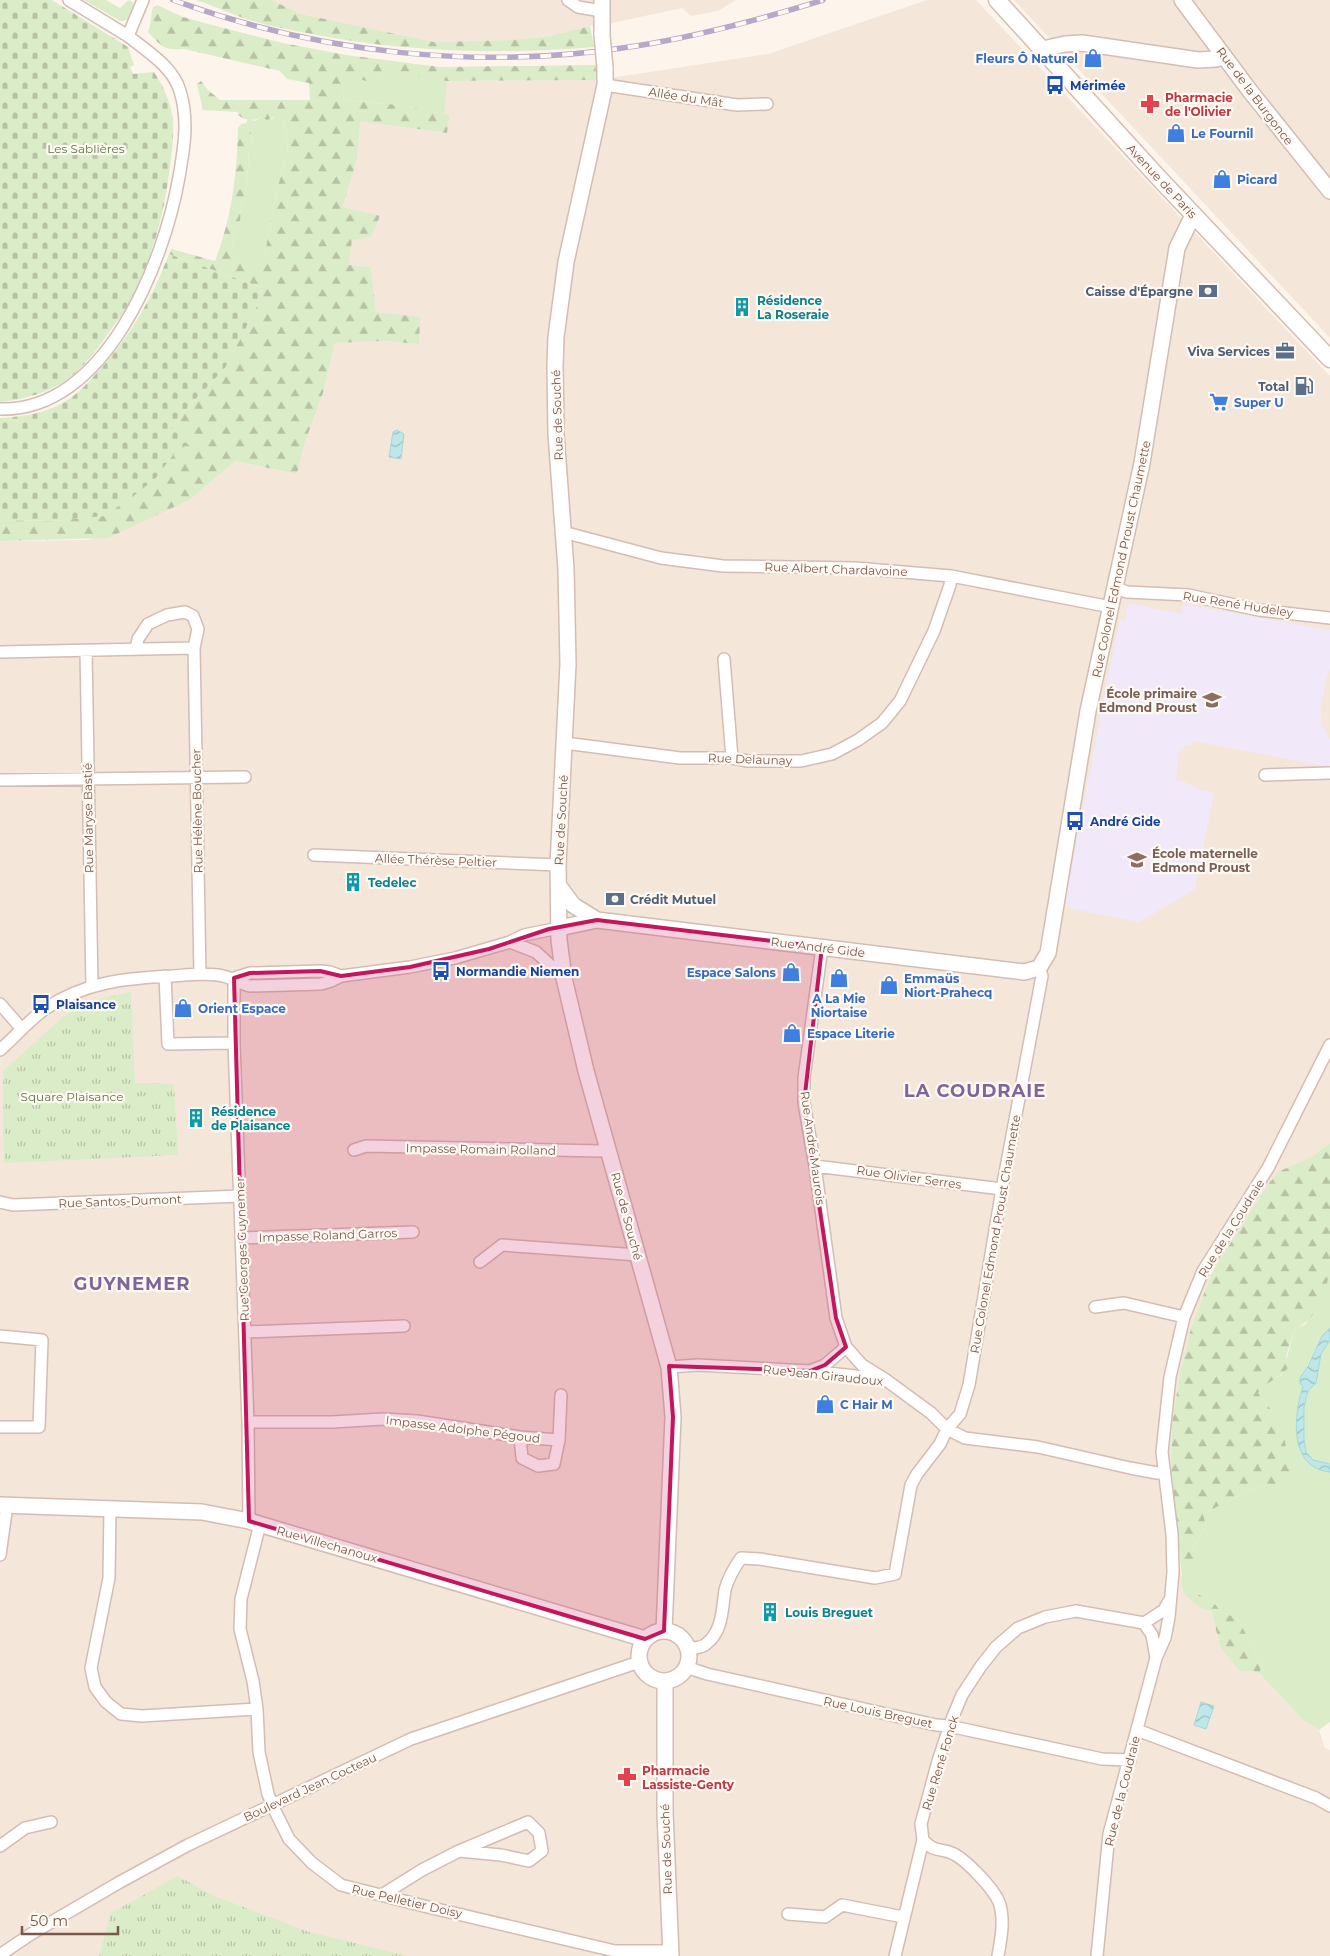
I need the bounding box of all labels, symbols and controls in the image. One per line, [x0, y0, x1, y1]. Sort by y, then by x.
street label: Rue de la Burgonce [1213, 44, 1297, 148]
shop icon: Fleurs Ô Naturel [1082, 47, 1104, 69]
place label: Fleurs Ô Naturel [976, 51, 1078, 66]
bus stop icon: Mérimée [1044, 74, 1066, 96]
place label: Mérimée [1070, 78, 1126, 93]
street label: Allée du Mât [648, 84, 725, 110]
place label: Pharmacie de l'Olivier [1165, 90, 1233, 119]
pharmacy icon: Pharmacie de l'Olivier [1139, 93, 1161, 115]
shop icon: Le Fournil [1165, 122, 1187, 144]
place label: Le Fournil [1191, 126, 1253, 141]
park label: Les Sablières [47, 141, 125, 156]
street label: Avenue de Paris [1124, 141, 1200, 221]
shop icon: Picard [1211, 168, 1233, 190]
place label: Picard [1237, 172, 1277, 187]
bank icon: Caisse d'Épargne [1197, 280, 1219, 302]
place label: Caisse d'Épargne [1086, 284, 1193, 299]
place label: Résidence La Roseraie [757, 293, 829, 322]
building icon: Résidence La Roseraie [731, 296, 753, 318]
office icon: Viva Services [1274, 340, 1296, 362]
place label: Viva Services [1186, 344, 1271, 359]
street label: Rue de Souché [548, 369, 566, 461]
fuel station icon: Total [1293, 375, 1315, 397]
place label: Total [1258, 379, 1289, 394]
supermarket icon: Super U [1208, 391, 1230, 413]
place label: Super U [1234, 395, 1284, 410]
street label: Rue Colonel Edmond Proust Chaumette [1089, 439, 1153, 679]
street label: Rue Albert Chardavoine [764, 559, 908, 579]
street label: Rue René Hudeley [1182, 588, 1295, 620]
place label: École primaire Edmond Proust [1099, 686, 1198, 715]
school or university icon: École primaire Edmond Proust [1201, 689, 1223, 711]
street label: Rue Hélène Boucher [188, 748, 206, 873]
street label: Rue Delaunay [708, 750, 793, 768]
street label: Rue Maryse Bastié [80, 763, 96, 873]
street label: Rue de Souché [551, 774, 571, 866]
bus stop icon: André Gide [1064, 810, 1086, 832]
place label: André Gide [1089, 814, 1161, 829]
place label: École maternelle Edmond Proust [1152, 846, 1258, 875]
school or university icon: École maternelle Edmond Proust [1126, 849, 1148, 871]
street label: Allée Thérèse Peltier [375, 850, 497, 870]
building icon: Tedelec [342, 871, 364, 893]
place label: Tedelec [368, 875, 416, 890]
bank icon: Crédit Mutuel [604, 888, 626, 910]
place label: Crédit Mutuel [630, 892, 716, 907]
street label: Rue André Gide [770, 934, 866, 960]
bus stop icon: Normandie Niemen [430, 960, 452, 982]
shop icon: Espace Salons [780, 961, 802, 983]
place label: Normandie Niemen [456, 964, 579, 979]
place label: Espace Salons [687, 965, 777, 980]
shop icon: A La Mie Niortaise [828, 967, 850, 989]
place label: Emmaüs Niort-Prahecq [904, 971, 992, 1000]
shop icon: Emmaüs Niort-Prahecq [878, 974, 900, 996]
place label: A La Mie Niortaise [811, 991, 868, 1020]
bus stop icon: Plaisance [30, 993, 52, 1015]
place label: Plaisance [56, 997, 117, 1012]
shop icon: Orient Espace [172, 997, 194, 1019]
place label: Orient Espace [198, 1001, 286, 1016]
shop icon: Espace Literie [781, 1022, 803, 1044]
place label: Espace Literie [807, 1026, 895, 1041]
district label: LA COUDRAIE [904, 1080, 1046, 1102]
park label: Square Plaisance [21, 1089, 123, 1104]
street label: Rue André Maurois [798, 1090, 828, 1206]
place label: Résidence de Plaisance [211, 1104, 291, 1133]
building icon: Résidence de Plaisance [185, 1107, 207, 1129]
street label: Rue Colonel Edmond Proust Chaumette [967, 1114, 1023, 1354]
street label: Impasse Romain Rolland [406, 1140, 556, 1158]
street label: Rue Olivier Serres [856, 1162, 963, 1192]
street label: Rue de Souché [608, 1170, 646, 1262]
street label: Rue Georges Guynemer [232, 1176, 252, 1321]
street label: Rue de la Coudraie [1195, 1176, 1267, 1280]
street label: Rue Santos-Dumont [58, 1191, 182, 1211]
street label: Impasse Roland Garros [258, 1225, 398, 1245]
district label: GUYNEMER [74, 1273, 190, 1295]
street label: Rue Jean Giraudoux [762, 1361, 884, 1389]
shop icon: C Hair M [814, 1393, 836, 1415]
place label: C Hair M [840, 1397, 893, 1412]
street label: Impasse Adolphe Pégoud [385, 1412, 541, 1446]
street label: Rue Villechanoux [275, 1522, 380, 1566]
building icon: Louis Breguet [759, 1601, 781, 1623]
place label: Louis Breguet [785, 1605, 874, 1620]
street label: Rue Louis Breguet [822, 1693, 934, 1731]
street label: Rue René Fonck [918, 1713, 962, 1812]
street label: Rue de la Coudraie [1101, 1734, 1143, 1848]
street label: Boulevard Jean Cocteau [241, 1750, 379, 1824]
place label: Pharmacie Lassiste-Genty [642, 1763, 735, 1792]
pharmacy icon: Pharmacie Lassiste-Genty [616, 1766, 638, 1788]
street label: Rue de Souché [657, 1803, 675, 1895]
street label: Rue Pelletier Doisy [350, 1881, 464, 1921]
scale bar [22, 1904, 119, 1936]
text: 50 m [30, 1911, 68, 1930]

